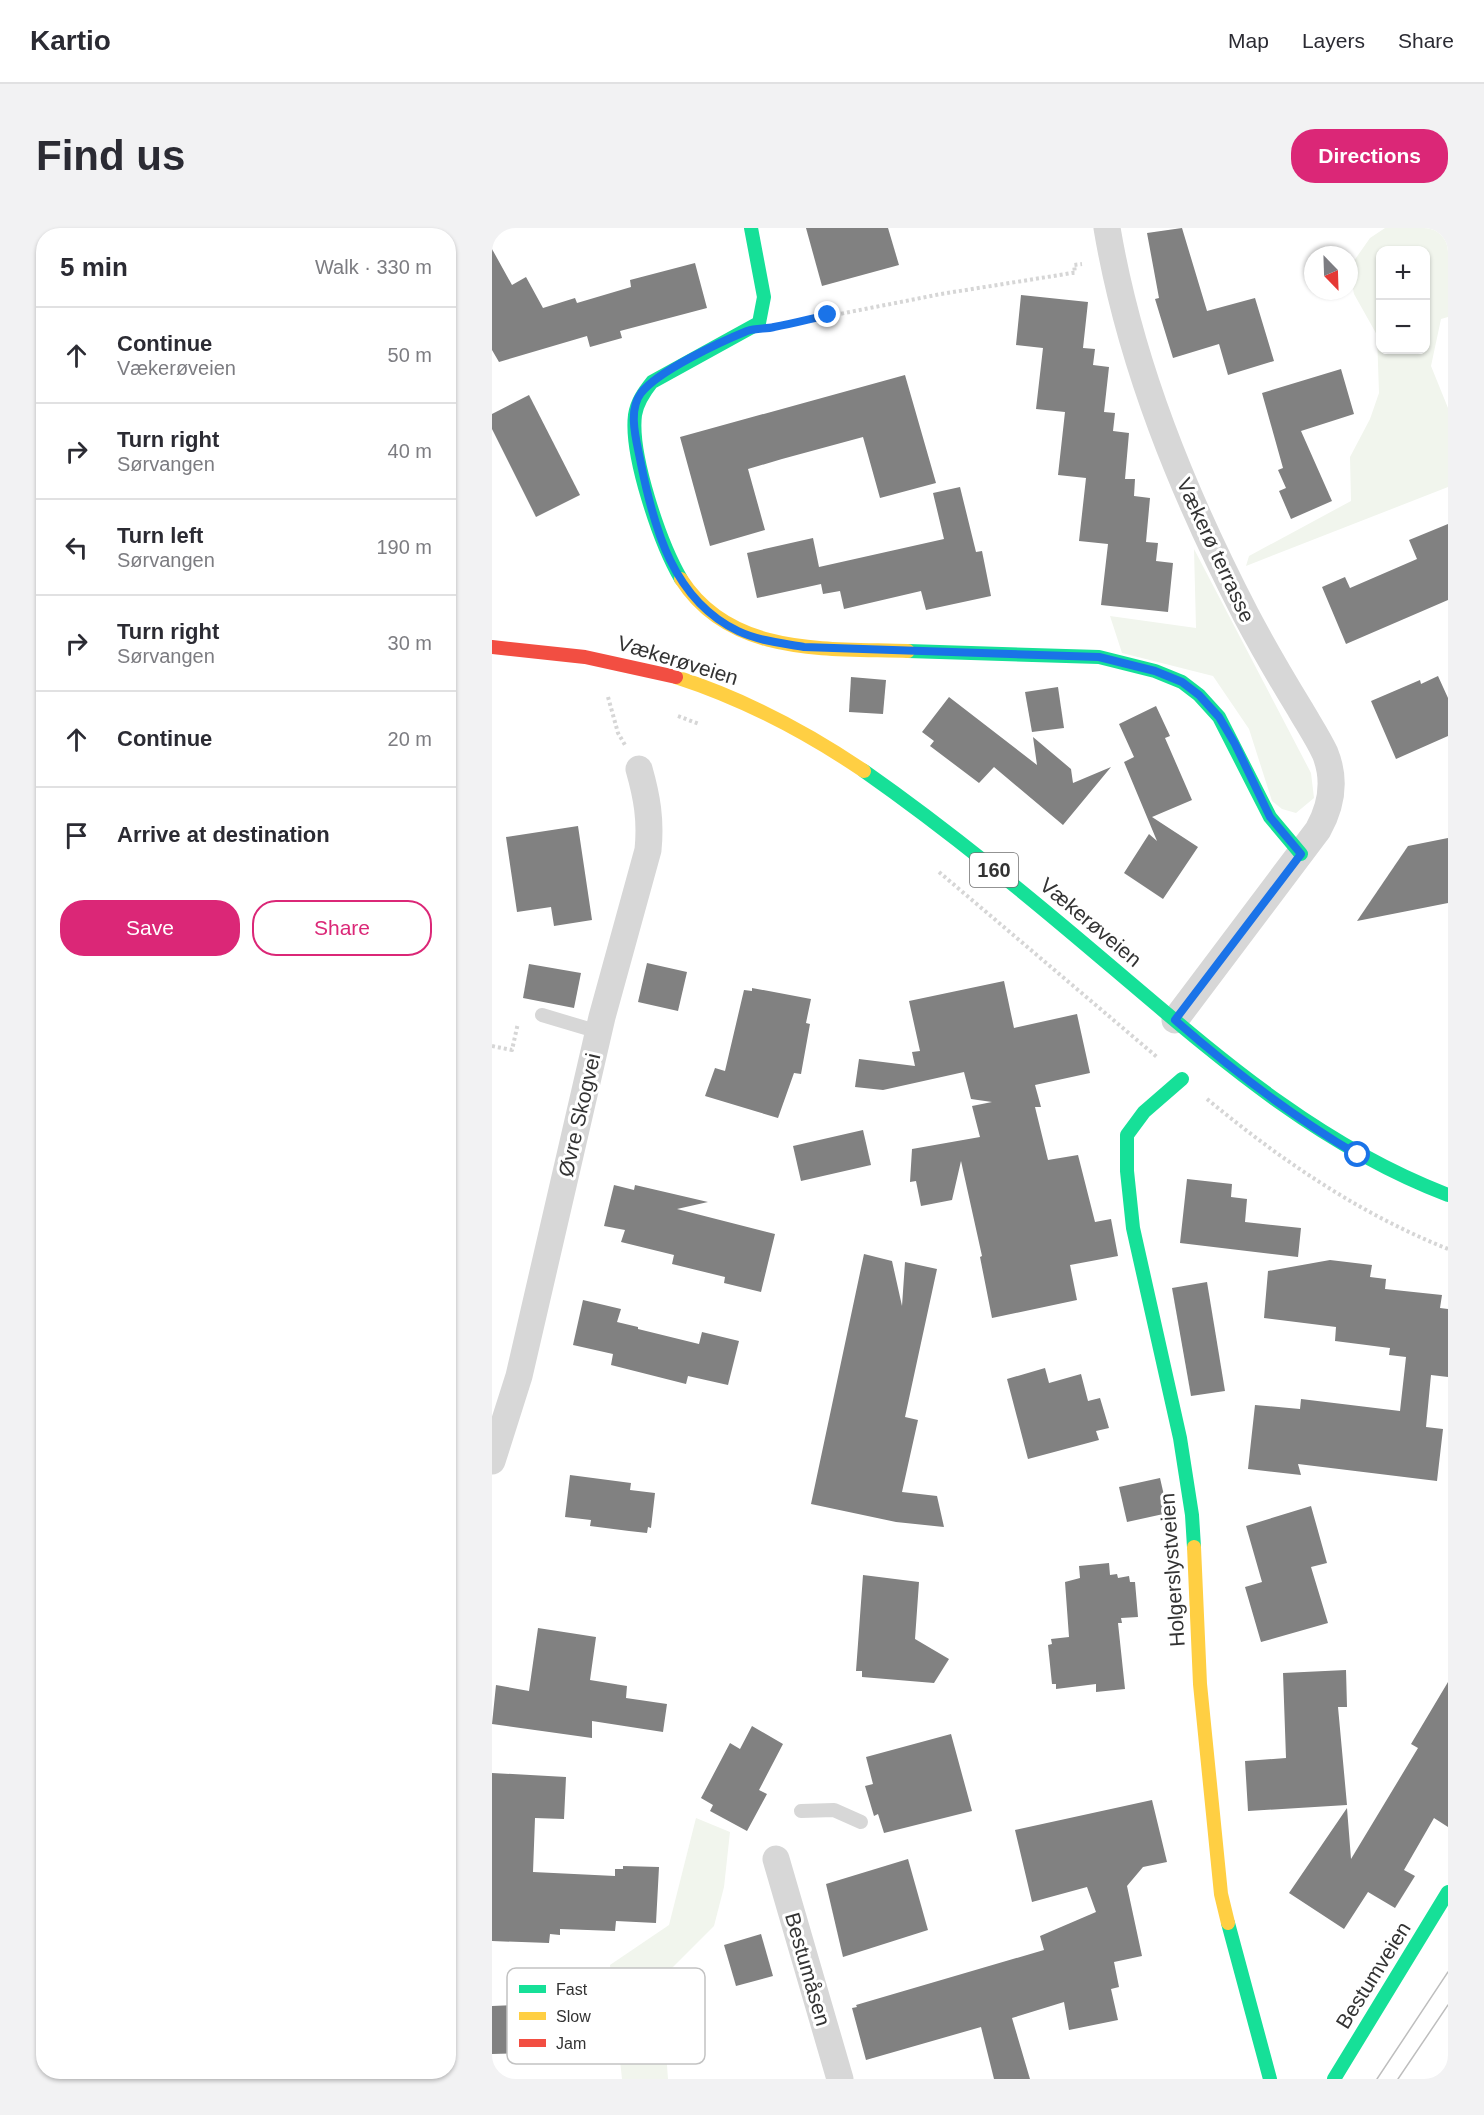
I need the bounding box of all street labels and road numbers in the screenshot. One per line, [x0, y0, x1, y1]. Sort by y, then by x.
street label: Vækerø terrasse [1173, 474, 1259, 626]
street label: Vækerøveien [615, 631, 741, 689]
road number: 160 [970, 853, 1018, 887]
street label: Vækerøveien [1036, 873, 1146, 971]
street label: Øvre Skogvei [554, 1051, 604, 1179]
street label: Holgerslystveien [1155, 1492, 1189, 1648]
street label: Bestumåsen [781, 1910, 835, 2028]
street label: Bestumveien [1331, 1917, 1415, 2033]

